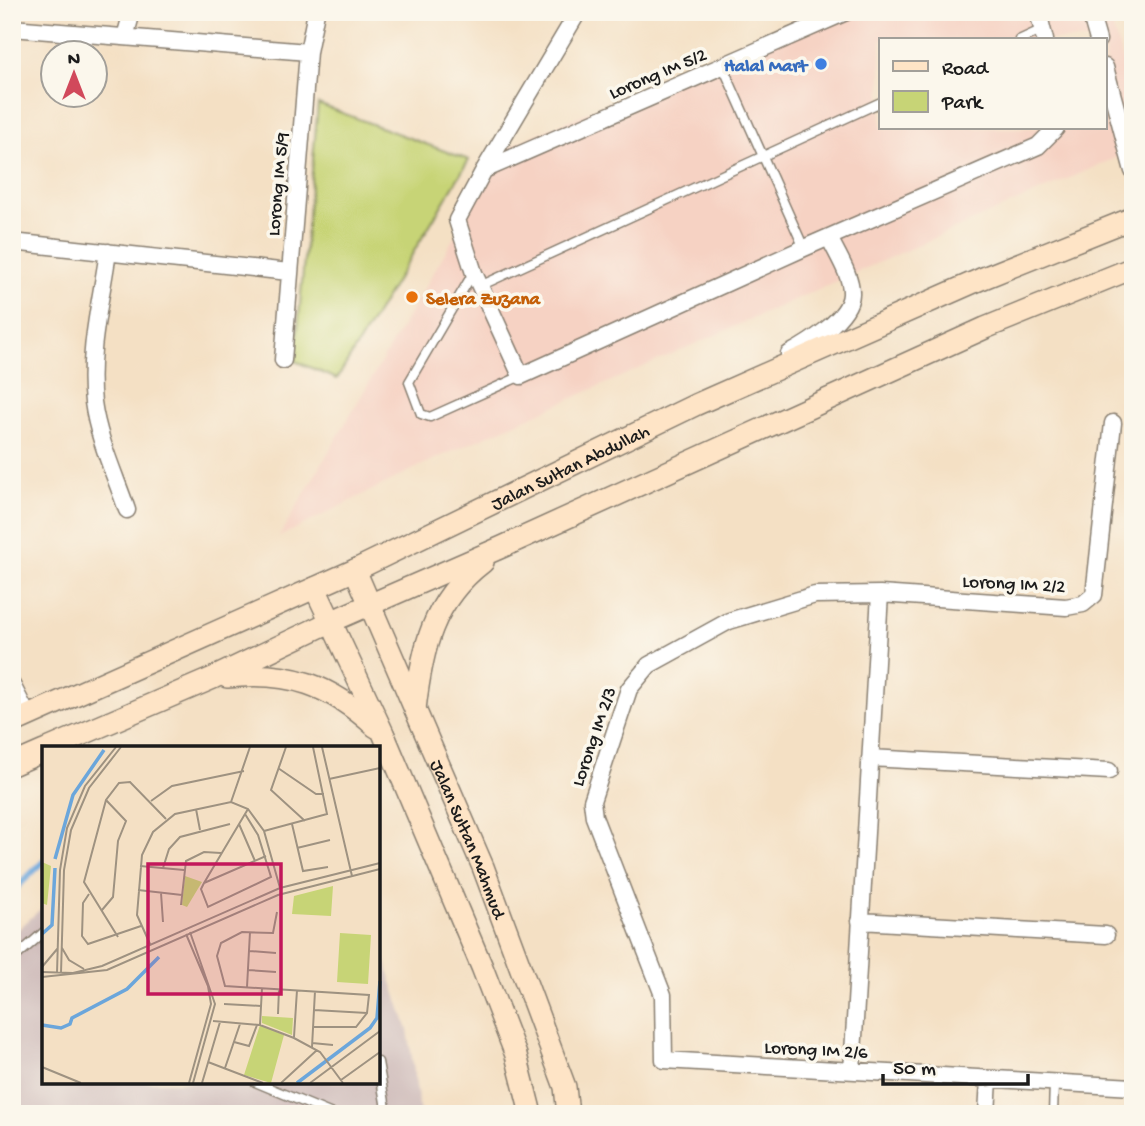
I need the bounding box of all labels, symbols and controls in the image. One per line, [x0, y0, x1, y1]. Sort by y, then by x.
north arrow [38, 38, 108, 108]
legend [879, 38, 1106, 130]
street label: Lorong IM 5/2 [606, 44, 711, 106]
text: N [68, 49, 80, 72]
place label: Halal Mart [724, 56, 809, 79]
marker: Halal Mart [813, 56, 829, 72]
text: Road [942, 58, 990, 83]
text: Park [941, 92, 985, 117]
street label: Lorong IM 5/9 [263, 131, 296, 237]
marker: Selera Zuzana [404, 289, 420, 305]
place label: Selera Zuzana [426, 289, 542, 312]
street label: Jalan Sultan Abdullah [488, 421, 654, 517]
street label: Lorong IM 2/2 [962, 571, 1066, 600]
street label: Lorong IM 2/3 [568, 684, 623, 790]
inset map [42, 746, 380, 1084]
street label: Jalan Sultan Mahmud [423, 757, 510, 924]
street label: Lorong IM 2/6 [764, 1037, 868, 1066]
scale bar [883, 1042, 1028, 1086]
text: 50 m [893, 1058, 936, 1083]

